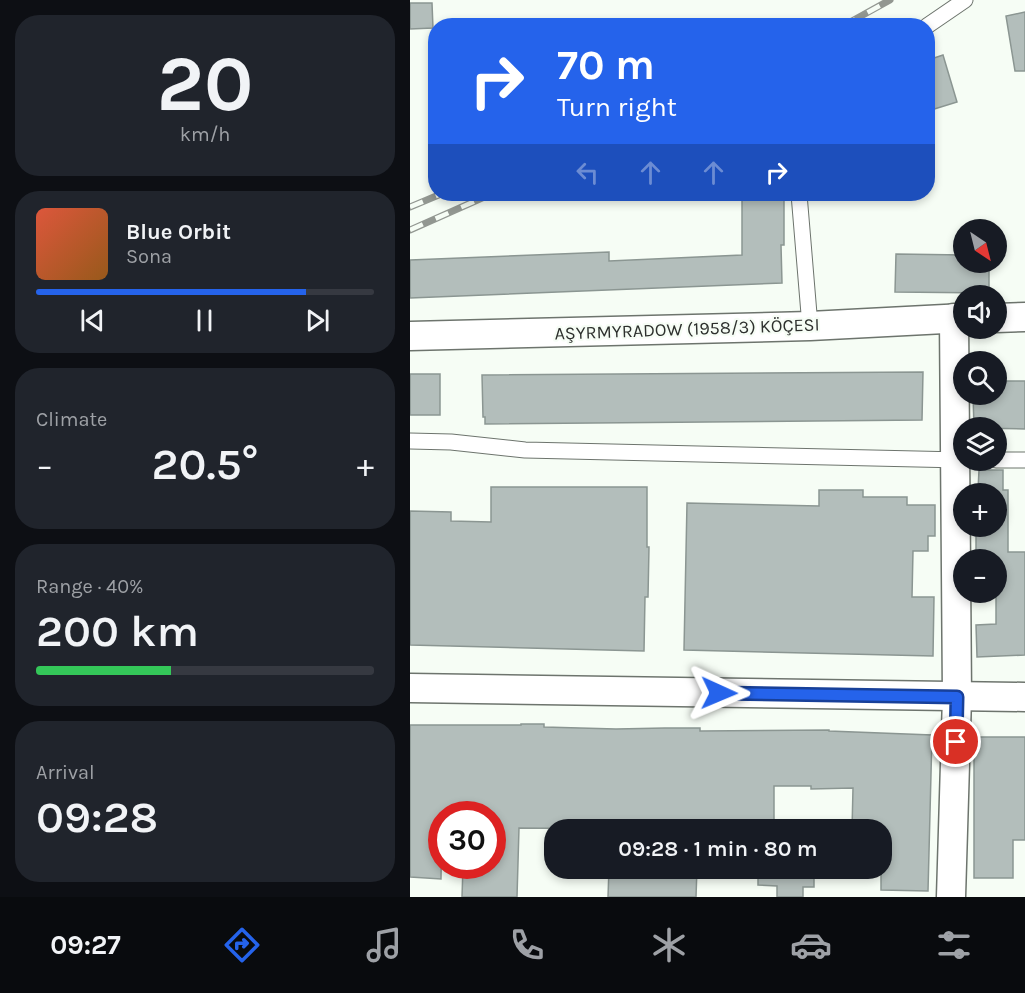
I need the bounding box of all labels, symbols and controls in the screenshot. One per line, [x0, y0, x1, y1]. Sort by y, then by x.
text: 20 [157, 38, 253, 130]
text: 70 m [557, 40, 655, 90]
icon: right [458, 42, 536, 120]
text: Turn right [557, 91, 677, 123]
text: km/h [180, 123, 230, 146]
icon: left [571, 156, 604, 189]
icon: ahead [634, 156, 667, 189]
icon: ahead [697, 156, 730, 189]
icon: right [760, 156, 793, 189]
text: Blue Orbit [126, 219, 231, 245]
north arrow [953, 219, 1007, 273]
map controls [953, 219, 1007, 603]
text: Sona [126, 245, 172, 268]
button: sound [953, 285, 1007, 339]
icon: previous [76, 304, 109, 337]
icon: pause [188, 304, 221, 337]
icon: next [301, 304, 334, 337]
street label: AŞYRMYRADOW (1958/3) KÖÇESI [554, 313, 820, 345]
button: search [953, 351, 1007, 405]
text: Climate [36, 408, 107, 431]
button: layers [953, 417, 1007, 471]
text: 20.5° [152, 438, 258, 490]
text: − [36, 446, 53, 484]
text: + [357, 446, 374, 484]
button: + [953, 483, 1007, 537]
button: − [953, 549, 1007, 603]
text: Range · 40% [36, 575, 144, 598]
text: 200 km [36, 605, 199, 657]
position arrow [687, 661, 751, 725]
pin [930, 716, 981, 767]
icon: arrive [939, 725, 972, 758]
text: Arrival [36, 761, 95, 784]
text: 09:28 [36, 791, 158, 843]
speed limit sign: 30 [428, 801, 506, 879]
text: 09:28 · 1 min · 80 m [618, 836, 818, 862]
icon: directions [221, 924, 263, 966]
icon: music [363, 924, 405, 966]
icon: phone [506, 924, 548, 966]
icon: climate [648, 924, 690, 966]
icon: car [790, 924, 832, 966]
icon: filters [933, 924, 975, 966]
text: 09:27 [50, 929, 121, 961]

